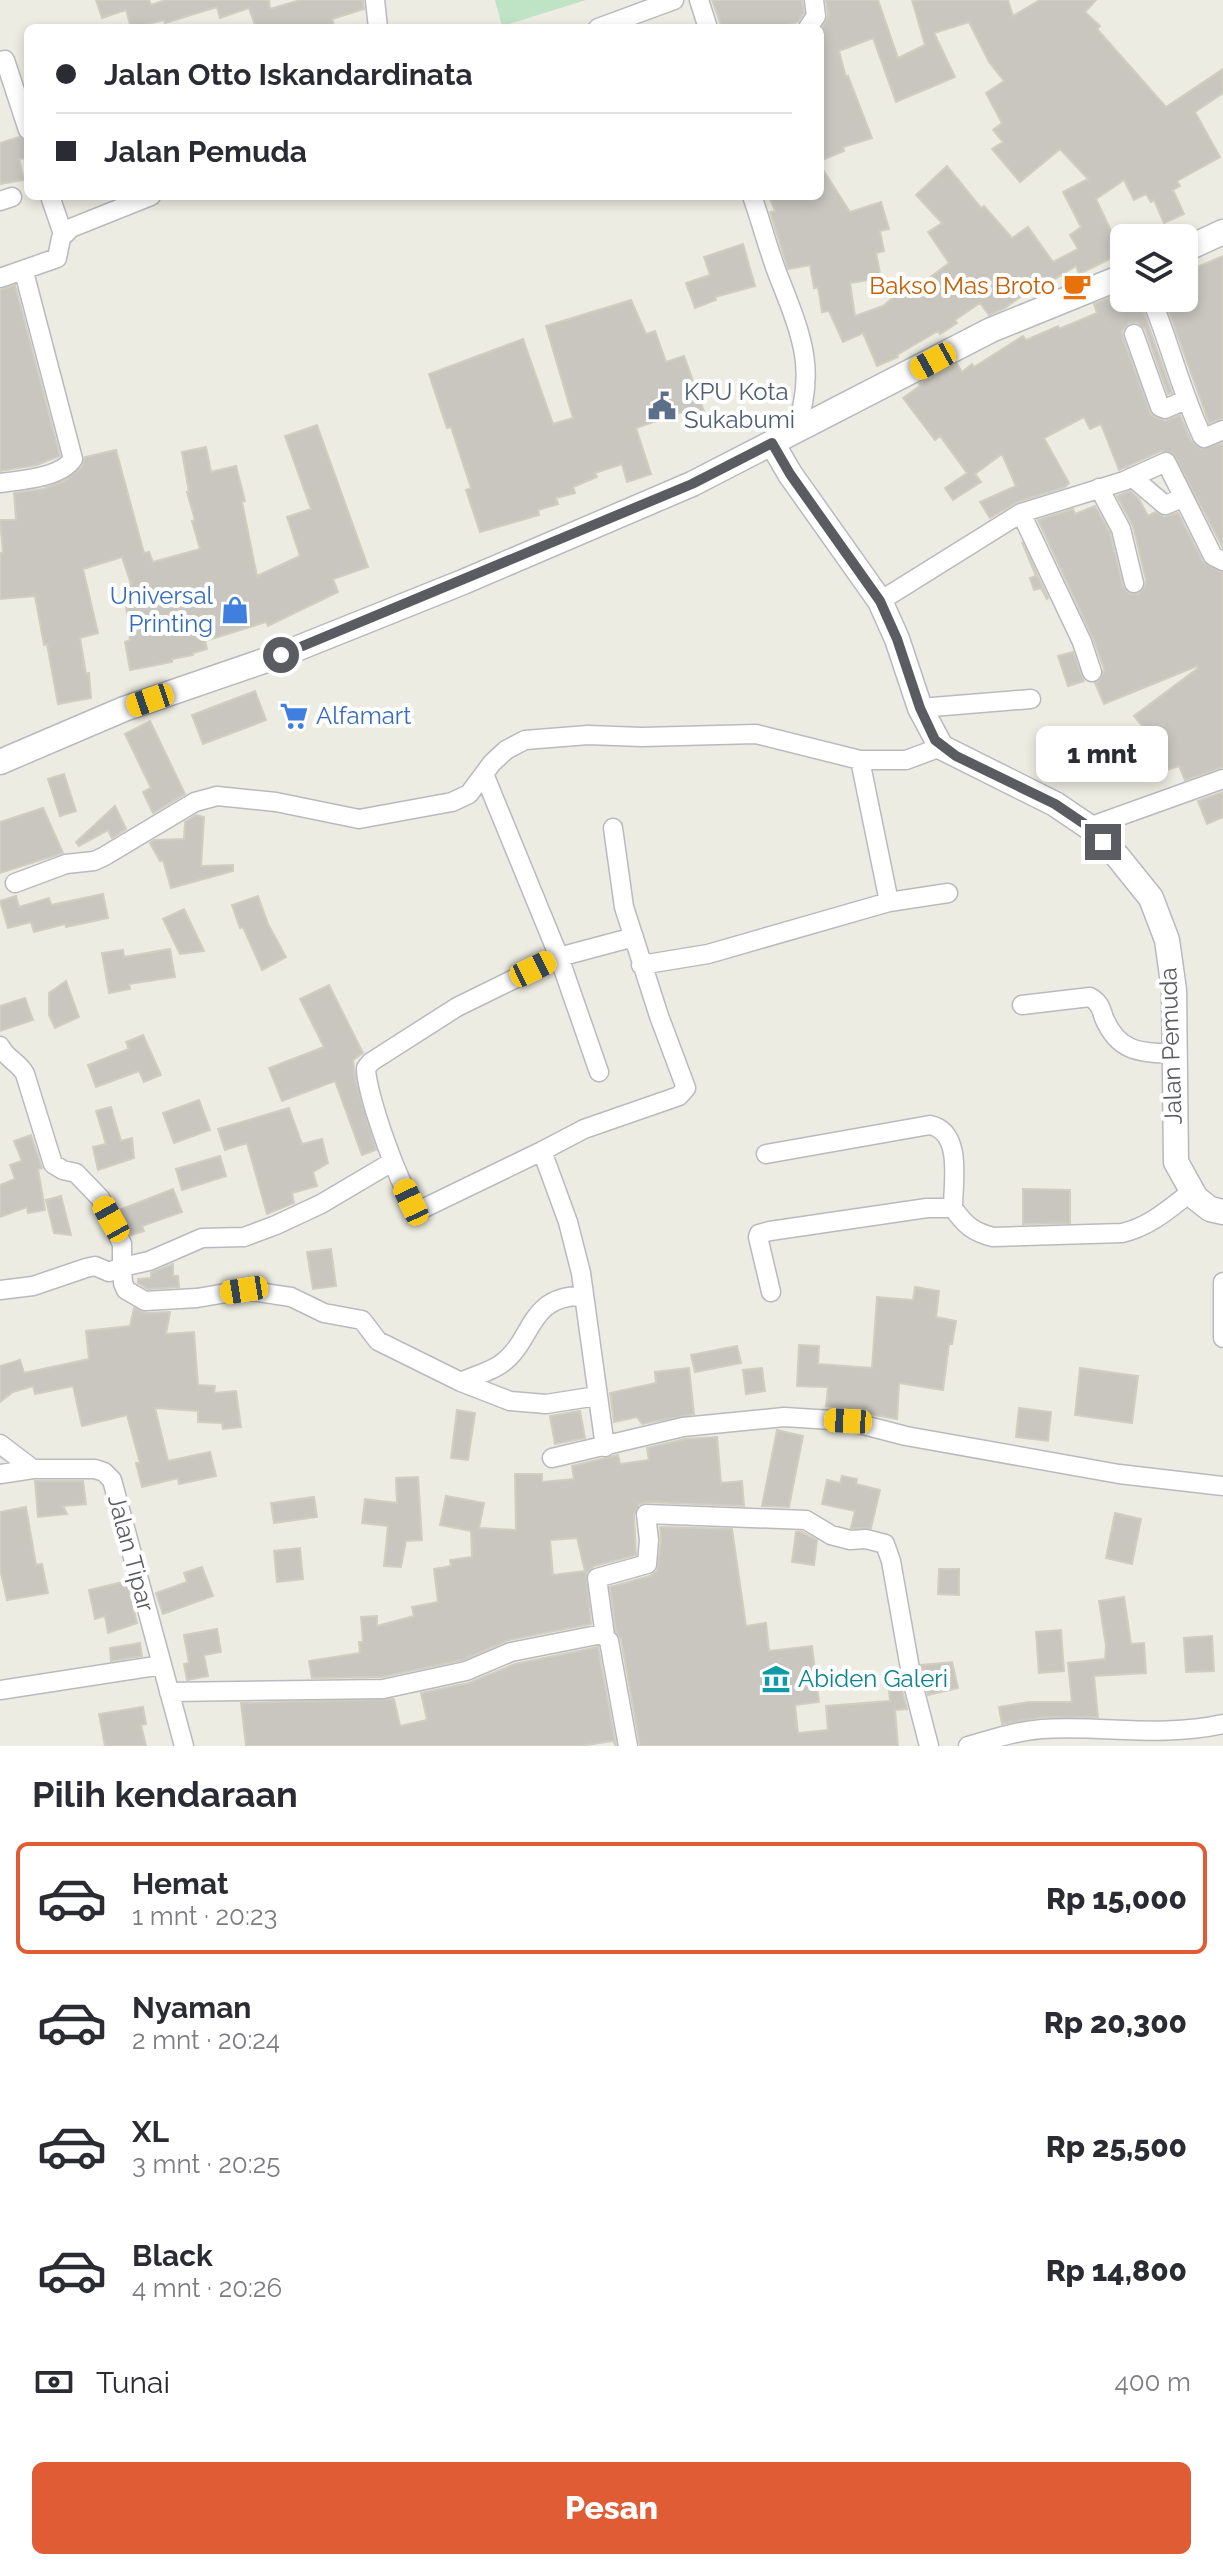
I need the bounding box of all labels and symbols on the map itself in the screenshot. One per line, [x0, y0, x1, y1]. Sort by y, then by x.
place label: Bakso Mas Broto [869, 271, 1055, 300]
cafe icon: Bakso Mas Broto [1062, 271, 1092, 301]
car [906, 339, 960, 383]
place label: KPU Kota Sukabumi [684, 377, 795, 434]
public building icon: KPU Kota Sukabumi [647, 391, 677, 421]
place label: Universal Printing [110, 581, 213, 638]
shop icon: Universal Printing [220, 595, 250, 625]
route start [263, 637, 299, 673]
car [123, 681, 177, 719]
supermarket icon: Alfamart [279, 701, 309, 731]
place label: Alfamart [316, 701, 411, 730]
callout: 1 mnt [1037, 726, 1169, 782]
route end [1085, 824, 1121, 860]
car [506, 948, 560, 990]
street label: Jalan Pemuda [1153, 967, 1188, 1125]
car [390, 1175, 432, 1229]
car [89, 1192, 133, 1246]
car [218, 1274, 270, 1306]
car [823, 1408, 873, 1434]
street label: Jalan Tipar [102, 1491, 161, 1615]
museum icon: Abiden Galeri [761, 1664, 791, 1694]
place label: Abiden Galeri [798, 1664, 948, 1693]

